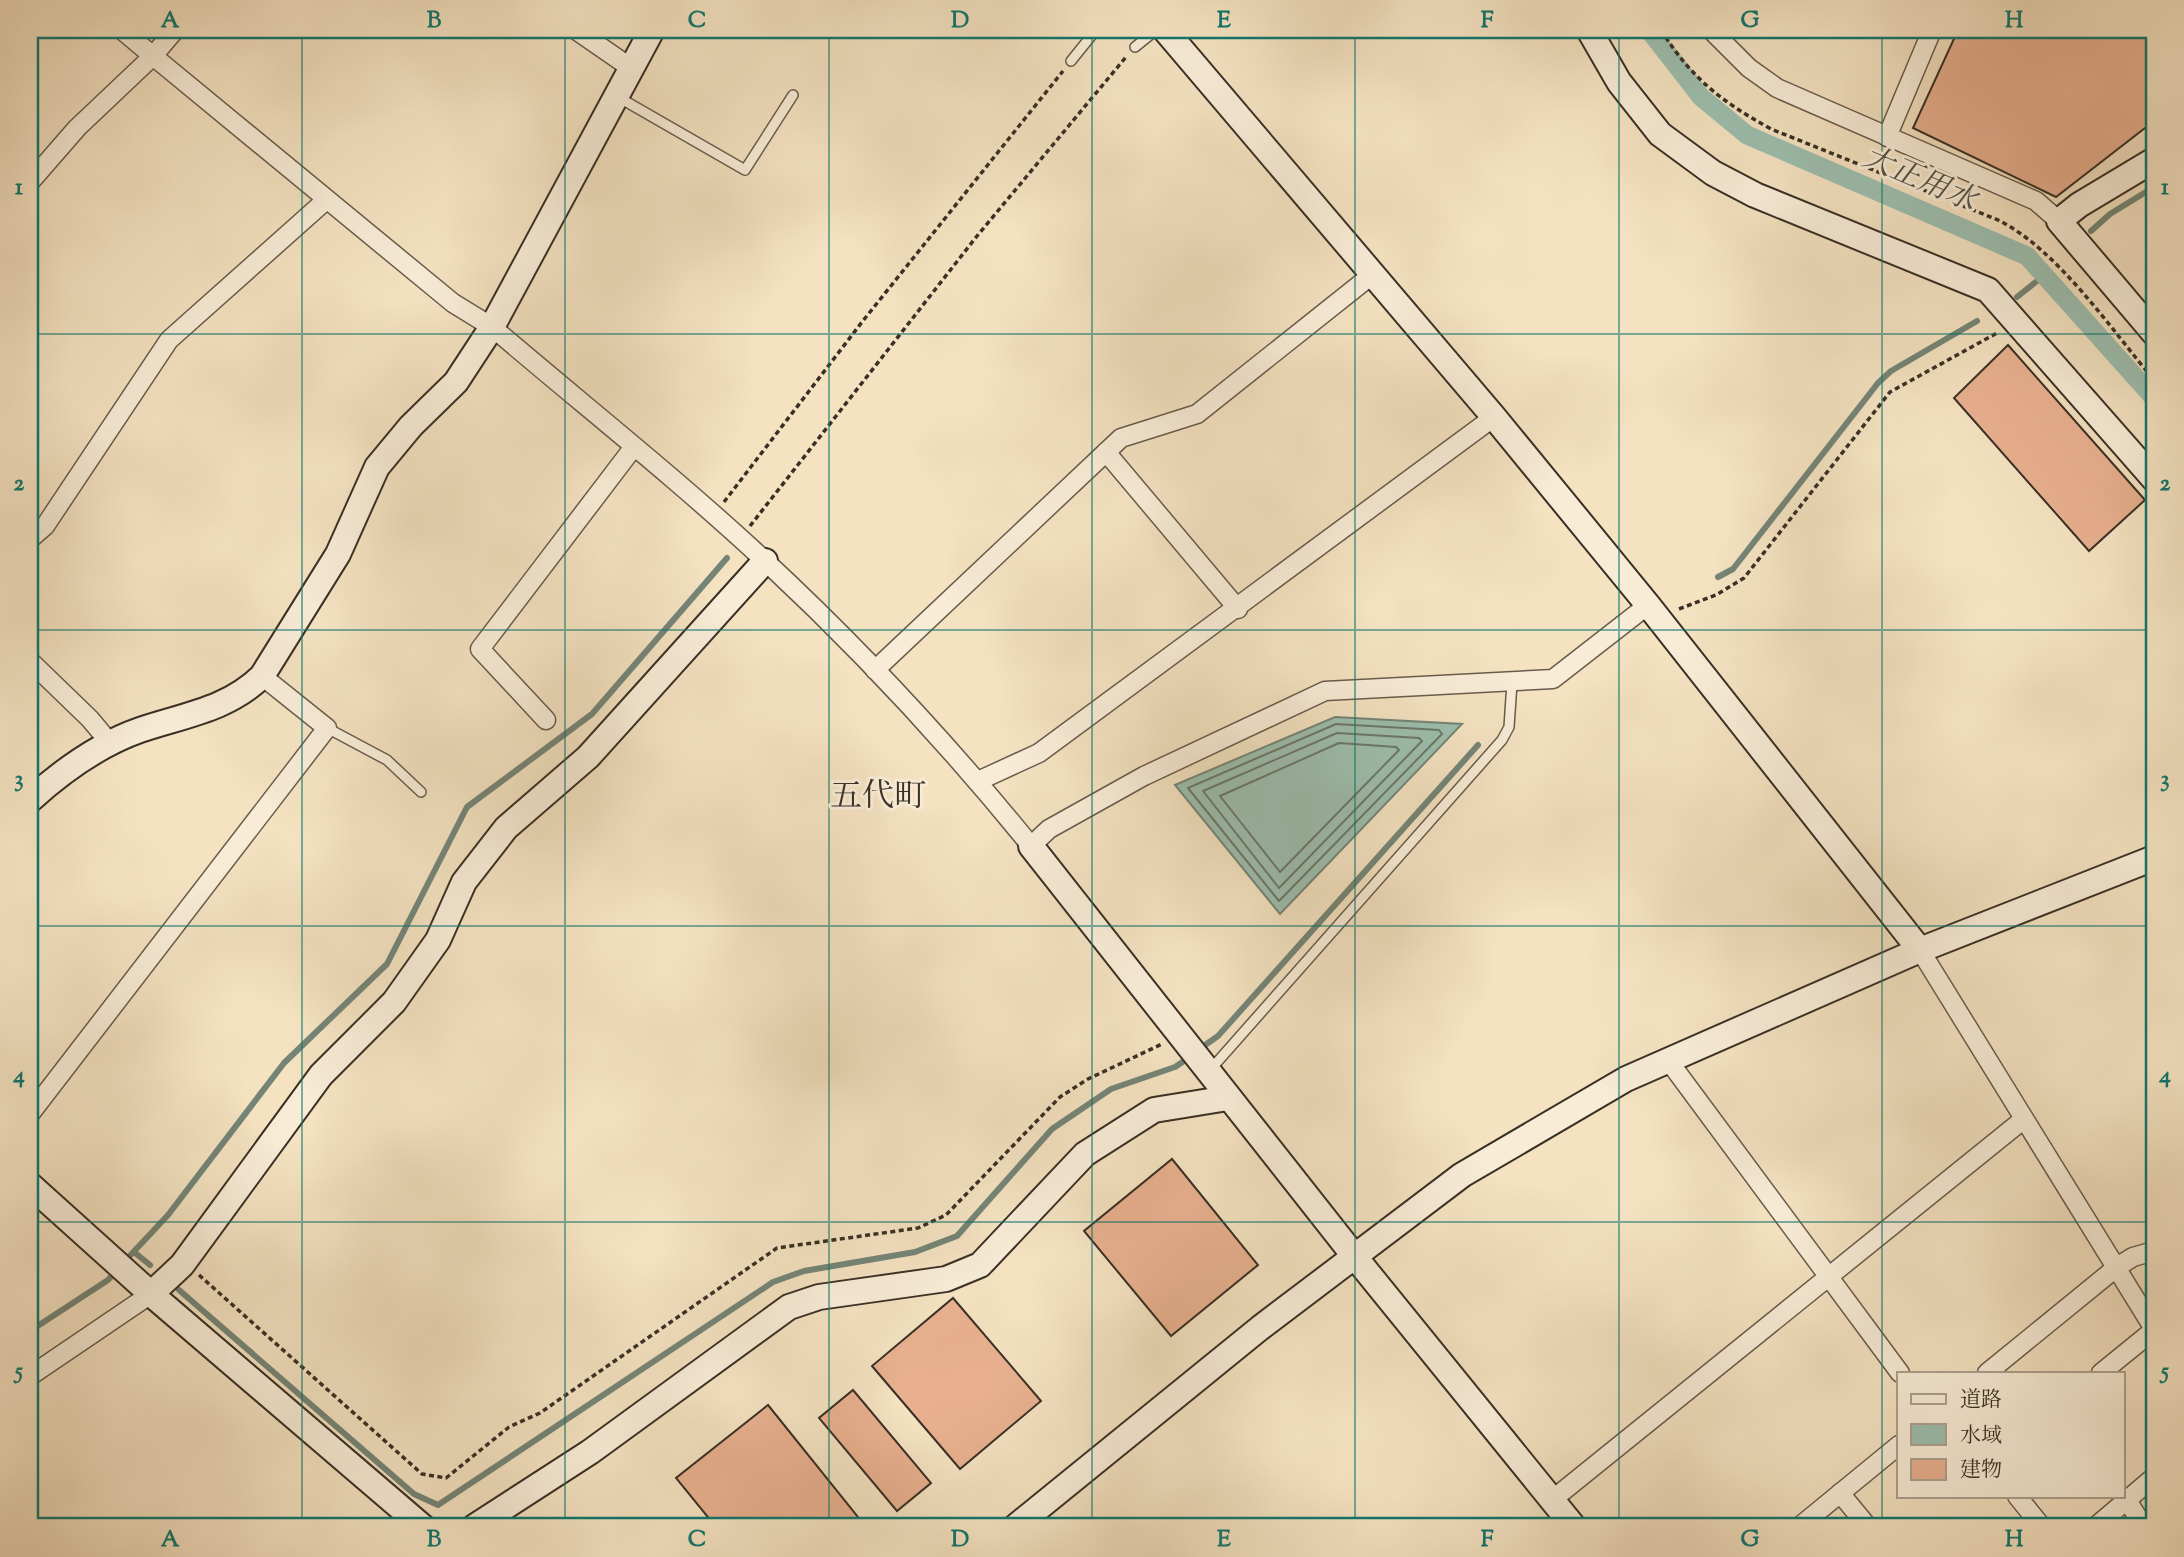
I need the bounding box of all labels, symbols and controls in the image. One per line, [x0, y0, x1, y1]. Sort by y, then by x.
text: A [161, 5, 180, 38]
text: B [427, 5, 442, 38]
text: C [688, 5, 706, 38]
text: D [951, 5, 969, 38]
text: E [1217, 5, 1231, 38]
text: F [1481, 5, 1494, 38]
text: G [1741, 5, 1760, 38]
text: H [2005, 5, 2024, 38]
water label: 大正用水 [1855, 137, 1985, 225]
text: 1 [15, 172, 23, 205]
text: 1 [2161, 172, 2169, 205]
text: 2 [14, 468, 25, 501]
text: 2 [2160, 468, 2171, 501]
text: 3 [14, 764, 24, 797]
text: 3 [2160, 764, 2170, 797]
district label: 五代町 [830, 775, 926, 821]
text: 4 [12, 1060, 25, 1093]
text: 4 [2158, 1060, 2171, 1093]
text: 5 [13, 1356, 23, 1389]
text: 5 [2159, 1356, 2169, 1389]
legend [1897, 1372, 2124, 1498]
text: 道路 [1960, 1386, 2002, 1416]
text: 水域 [1960, 1422, 2002, 1452]
text: 建物 [1960, 1456, 2002, 1486]
text: A [161, 1524, 180, 1557]
text: B [427, 1524, 442, 1557]
text: C [688, 1524, 706, 1557]
text: D [951, 1524, 969, 1557]
text: E [1217, 1524, 1231, 1557]
text: F [1481, 1524, 1494, 1557]
text: G [1741, 1524, 1760, 1557]
text: H [2005, 1524, 2024, 1557]

